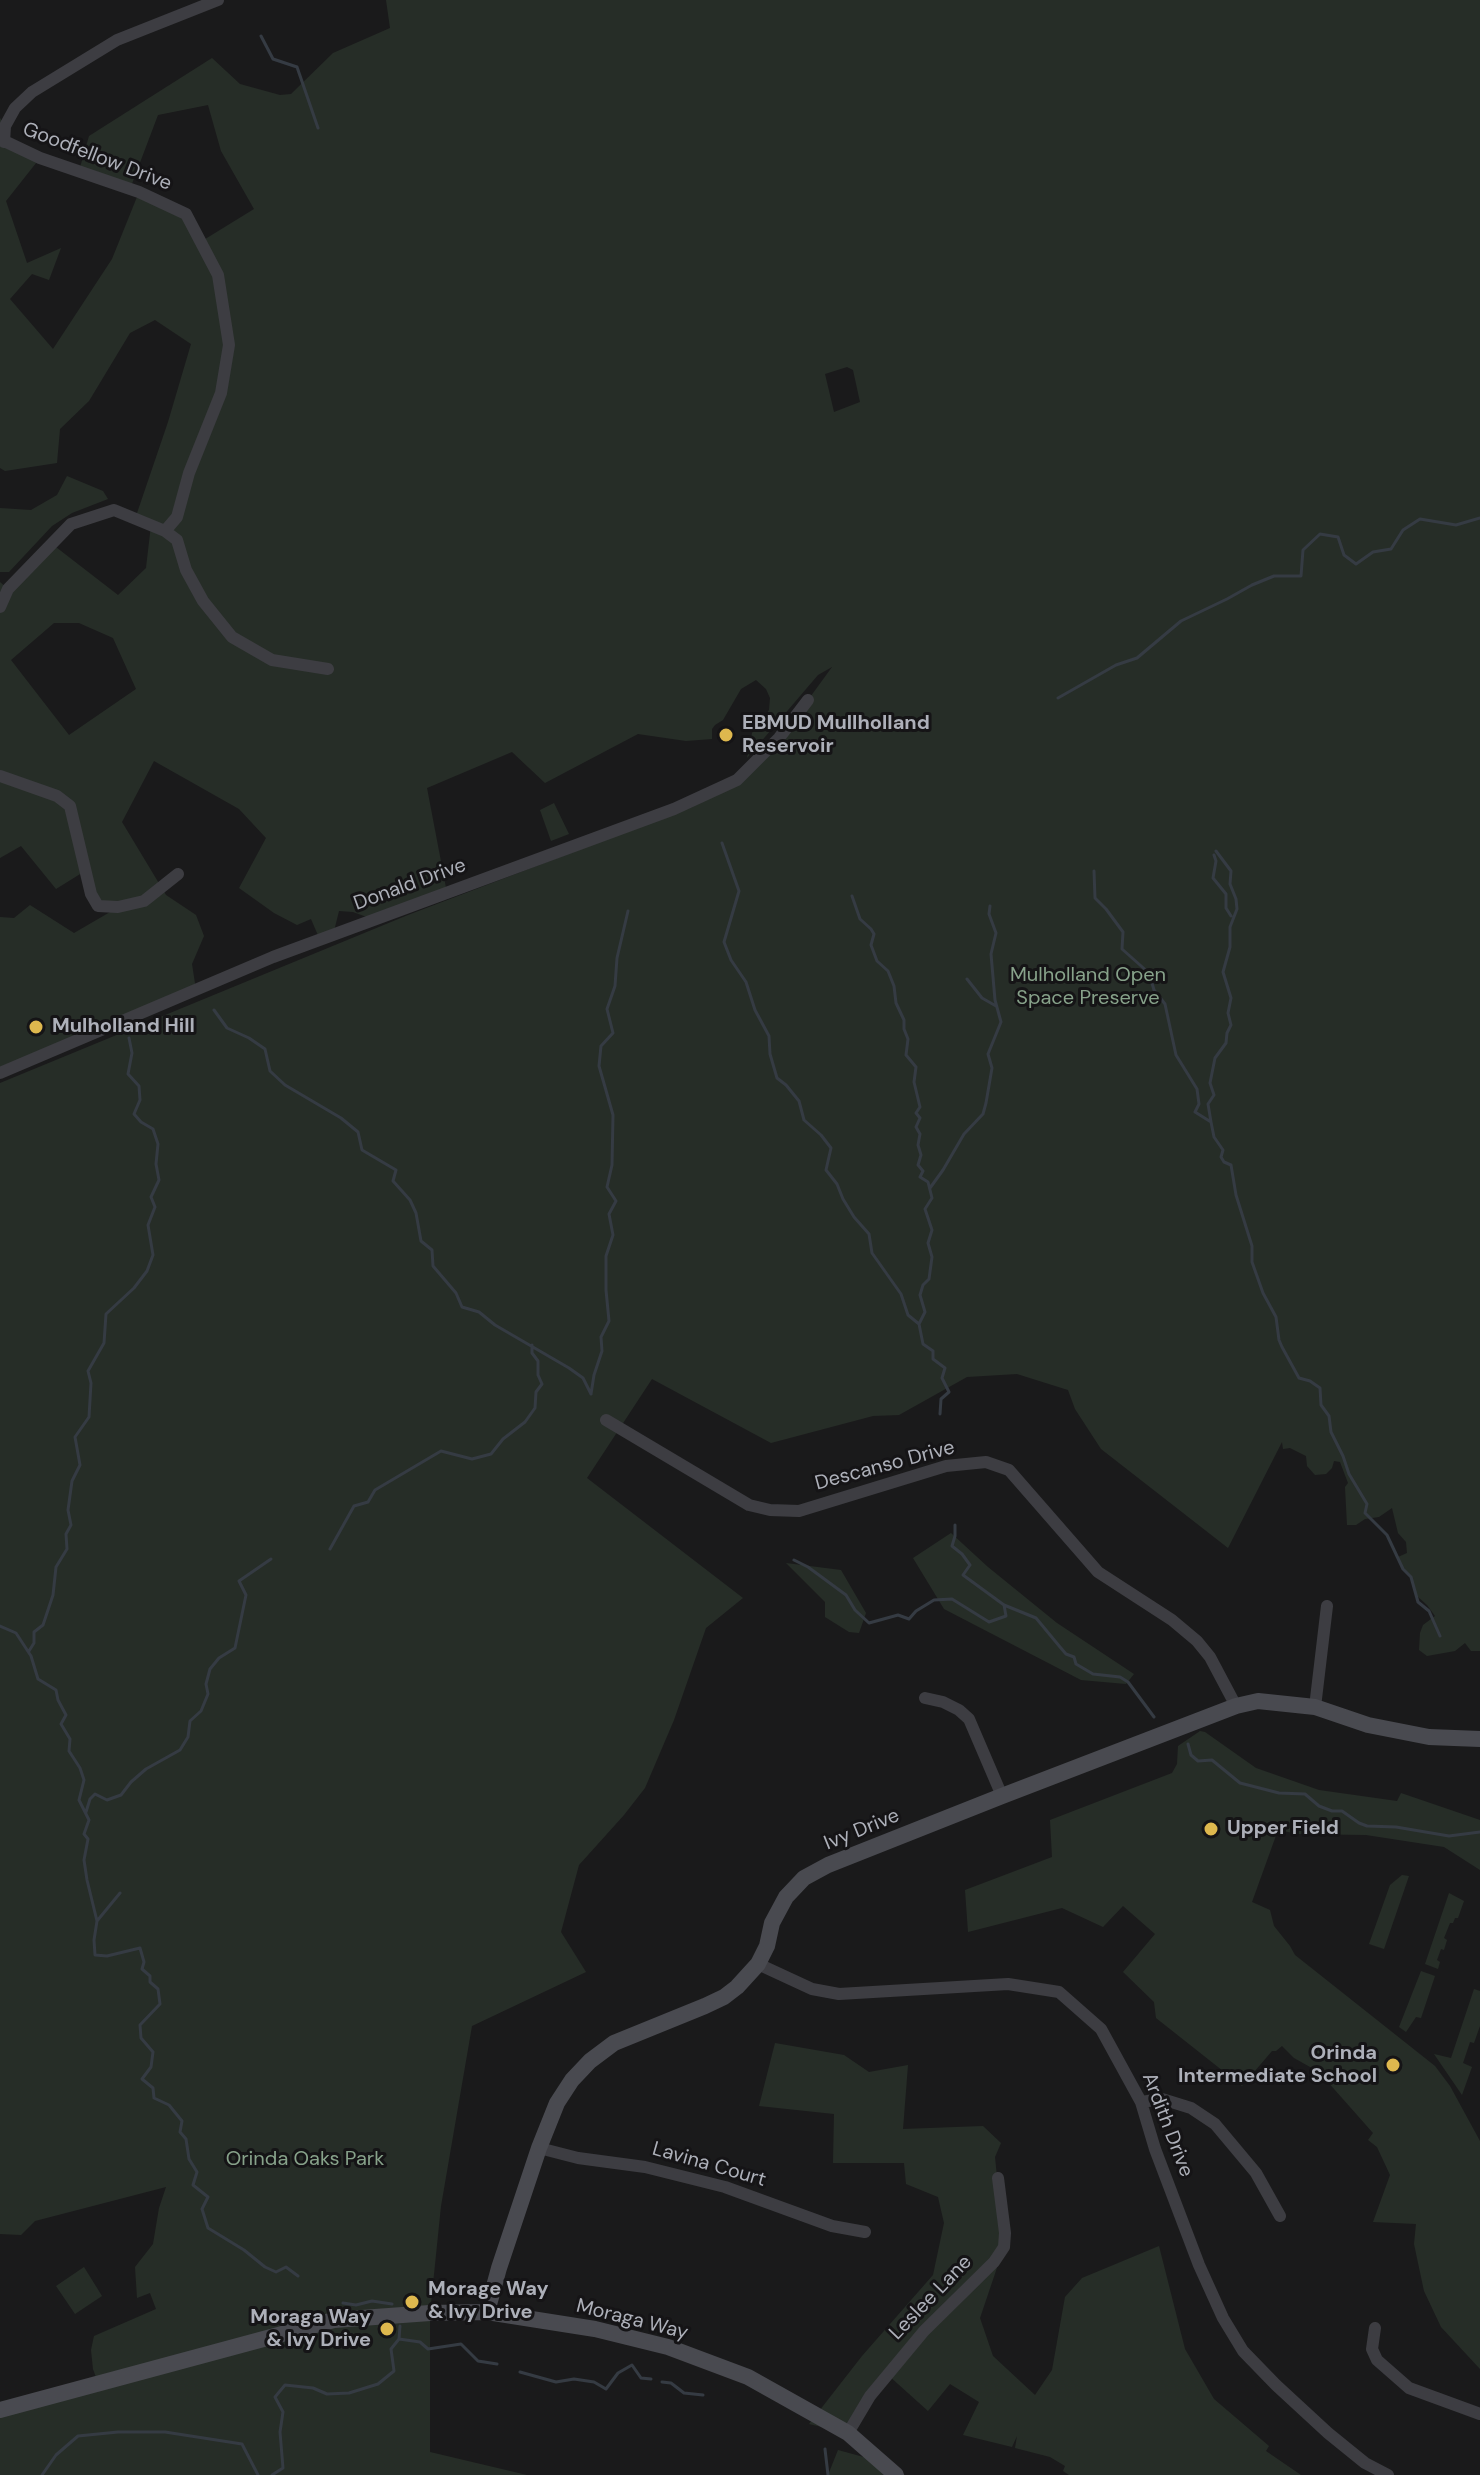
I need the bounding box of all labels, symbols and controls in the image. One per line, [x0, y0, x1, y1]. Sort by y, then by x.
street label: Goodfellow Drive [19, 118, 175, 196]
place label: EBMUD Mullholland Reservoir [742, 712, 930, 759]
marker: EBMUD Mullholland Reservoir [717, 726, 735, 744]
street label: Donald Drive [351, 854, 469, 916]
park label: Mulholland Open Space Preserve [1010, 964, 1166, 1011]
place label: Mulholland Hill [52, 1015, 195, 1039]
marker: Mulholland Hill [27, 1018, 45, 1036]
street label: Descanso Drive [813, 1436, 957, 1496]
street label: Ivy Drive [821, 1804, 903, 1856]
place label: Upper Field [1227, 1817, 1339, 1841]
marker: Upper Field [1202, 1820, 1220, 1838]
place label: Orinda Intermediate School [1178, 2042, 1377, 2089]
marker: Orinda Intermediate School [1384, 2056, 1402, 2074]
street label: Ardith Drive [1136, 2070, 1198, 2180]
street label: Lavina Court [649, 2137, 769, 2193]
park label: Orinda Oaks Park [226, 2148, 384, 2172]
street label: Leslee Lane [885, 2251, 977, 2345]
place label: Morage Way & Ivy Drive [428, 2278, 549, 2325]
marker: Morage Way & Ivy Drive [403, 2293, 421, 2311]
street label: Moraga Way [574, 2295, 690, 2345]
place label: Moraga Way & Ivy Drive [250, 2306, 371, 2353]
marker: Moraga Way & Ivy Drive [378, 2320, 396, 2338]

